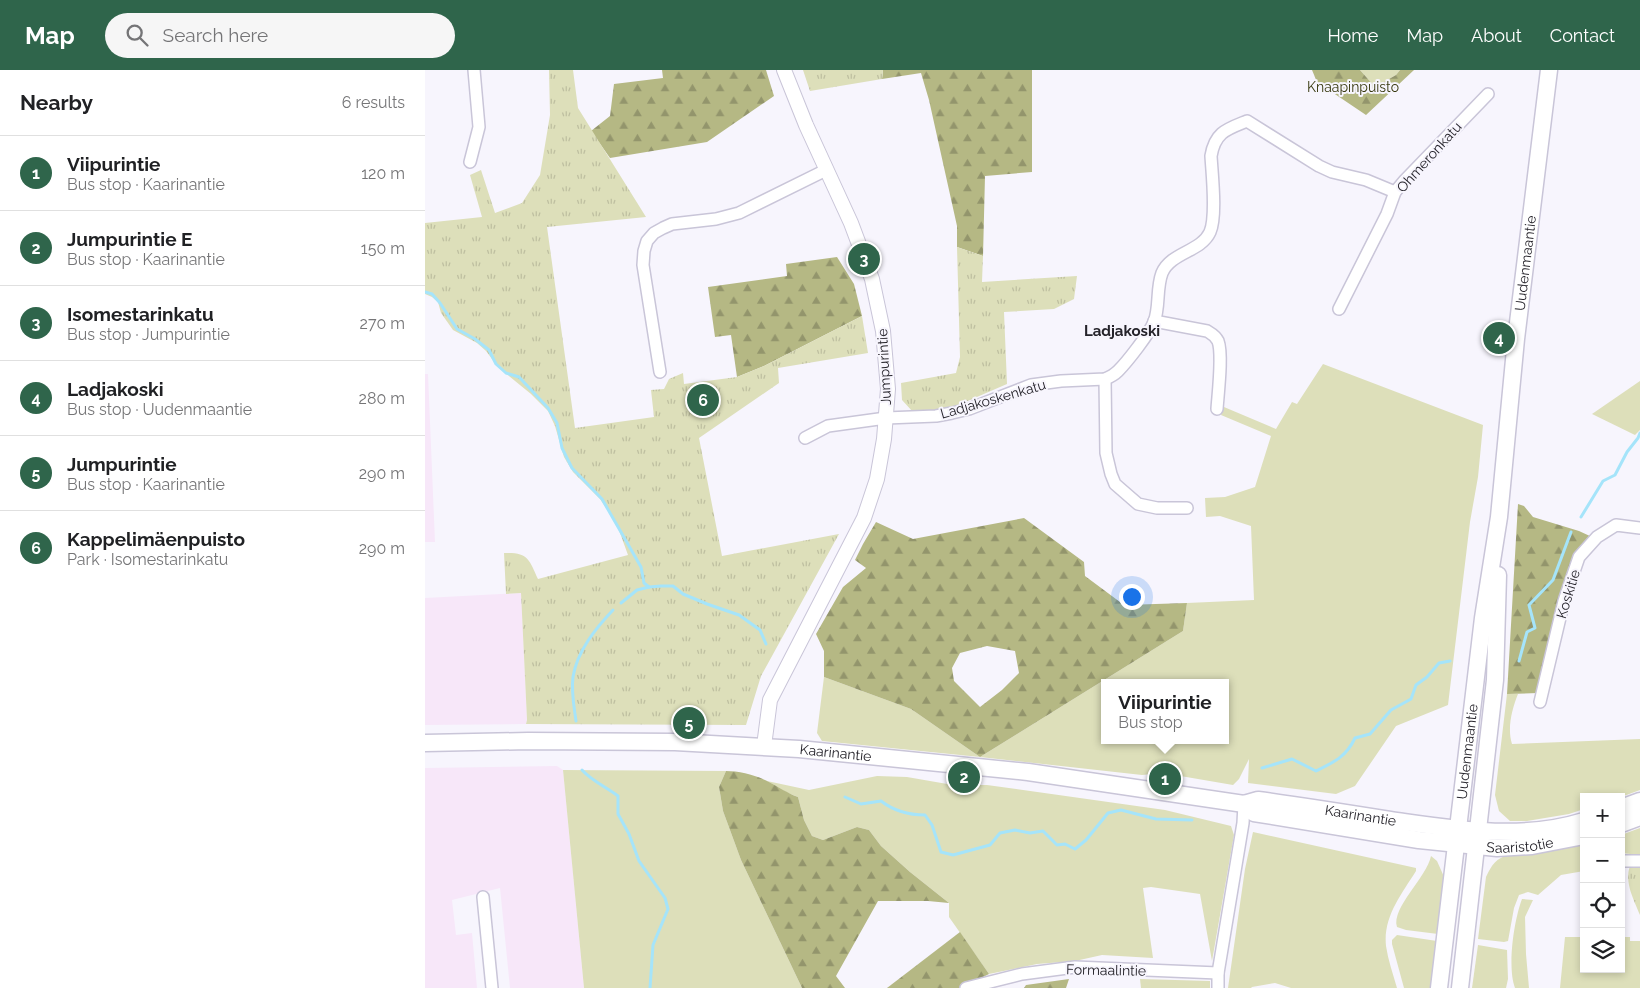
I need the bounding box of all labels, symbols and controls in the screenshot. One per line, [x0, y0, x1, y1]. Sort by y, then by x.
search box [105, 13, 455, 58]
text: Map [25, 21, 75, 50]
icon: search [123, 21, 151, 49]
text: Search here [163, 24, 268, 46]
text: Home [1327, 25, 1378, 46]
text: Map [1406, 25, 1443, 46]
text: About [1471, 25, 1522, 46]
text: Contact [1550, 25, 1615, 46]
park label: Knaapinpuisto [1307, 79, 1399, 95]
text: Nearby [20, 90, 93, 115]
text: 6 results [342, 93, 405, 112]
street label: Ohmeronkatu [1393, 119, 1465, 195]
text: Viipurintie [67, 153, 160, 175]
text: 1 [32, 164, 40, 183]
text: 120 m [361, 164, 405, 183]
text: Bus stop · Kaarinantie [67, 175, 225, 194]
street label: Uudenmaantie [1512, 215, 1539, 312]
text: Jumpurintie E [67, 228, 193, 250]
text: 2 [31, 239, 41, 258]
text: 150 m [361, 239, 405, 258]
pin: 3 [848, 240, 880, 278]
text: Bus stop · Kaarinantie [67, 250, 225, 269]
text: Isomestarinkatu [67, 303, 214, 325]
text: 3 [32, 314, 40, 333]
text: 270 m [360, 314, 405, 333]
pin: 4 [1483, 319, 1515, 357]
district label: Ladjakoski [1084, 322, 1160, 340]
text: Bus stop · Jumpurintie [67, 325, 230, 344]
street label: Jumpurintie [874, 328, 894, 406]
street label: Ladjakoskenkatu [938, 376, 1048, 422]
text: Ladjakoski [67, 378, 164, 400]
pin: 6 [687, 381, 719, 419]
text: 4 [31, 389, 41, 408]
text: 280 m [359, 389, 405, 408]
text: Bus stop · Uudenmaantie [67, 400, 252, 419]
text: Jumpurintie [67, 453, 177, 475]
text: 5 [32, 464, 40, 483]
text: 290 m [359, 464, 405, 483]
text: Bus stop · Kaarinantie [67, 475, 225, 494]
text: Kappelimäenpuisto [67, 528, 245, 550]
text: 6 [31, 539, 41, 558]
text: 290 m [359, 539, 405, 558]
text: Park · Isomestarinkatu [67, 550, 228, 569]
street label: Koskitie [1553, 568, 1583, 620]
your location [1119, 584, 1145, 610]
popup [1101, 679, 1229, 744]
text: Viipurintie [1118, 691, 1212, 713]
street label: Uudenmaantie [1453, 703, 1481, 800]
pin: 5 [673, 704, 705, 742]
text: Bus stop [1118, 713, 1183, 732]
street label: Kaarinantie [799, 741, 872, 764]
pin: 2 [948, 758, 980, 796]
pin: 1 [1149, 760, 1181, 798]
map controls [1580, 793, 1625, 973]
button: + [1580, 793, 1625, 838]
street label: Kaarinantie [1324, 802, 1397, 829]
street label: Saaristotie [1486, 834, 1555, 856]
button: − [1580, 838, 1625, 883]
button: locate [1580, 883, 1625, 928]
button: layers [1580, 928, 1625, 973]
street label: Formaalintie [1066, 961, 1146, 979]

